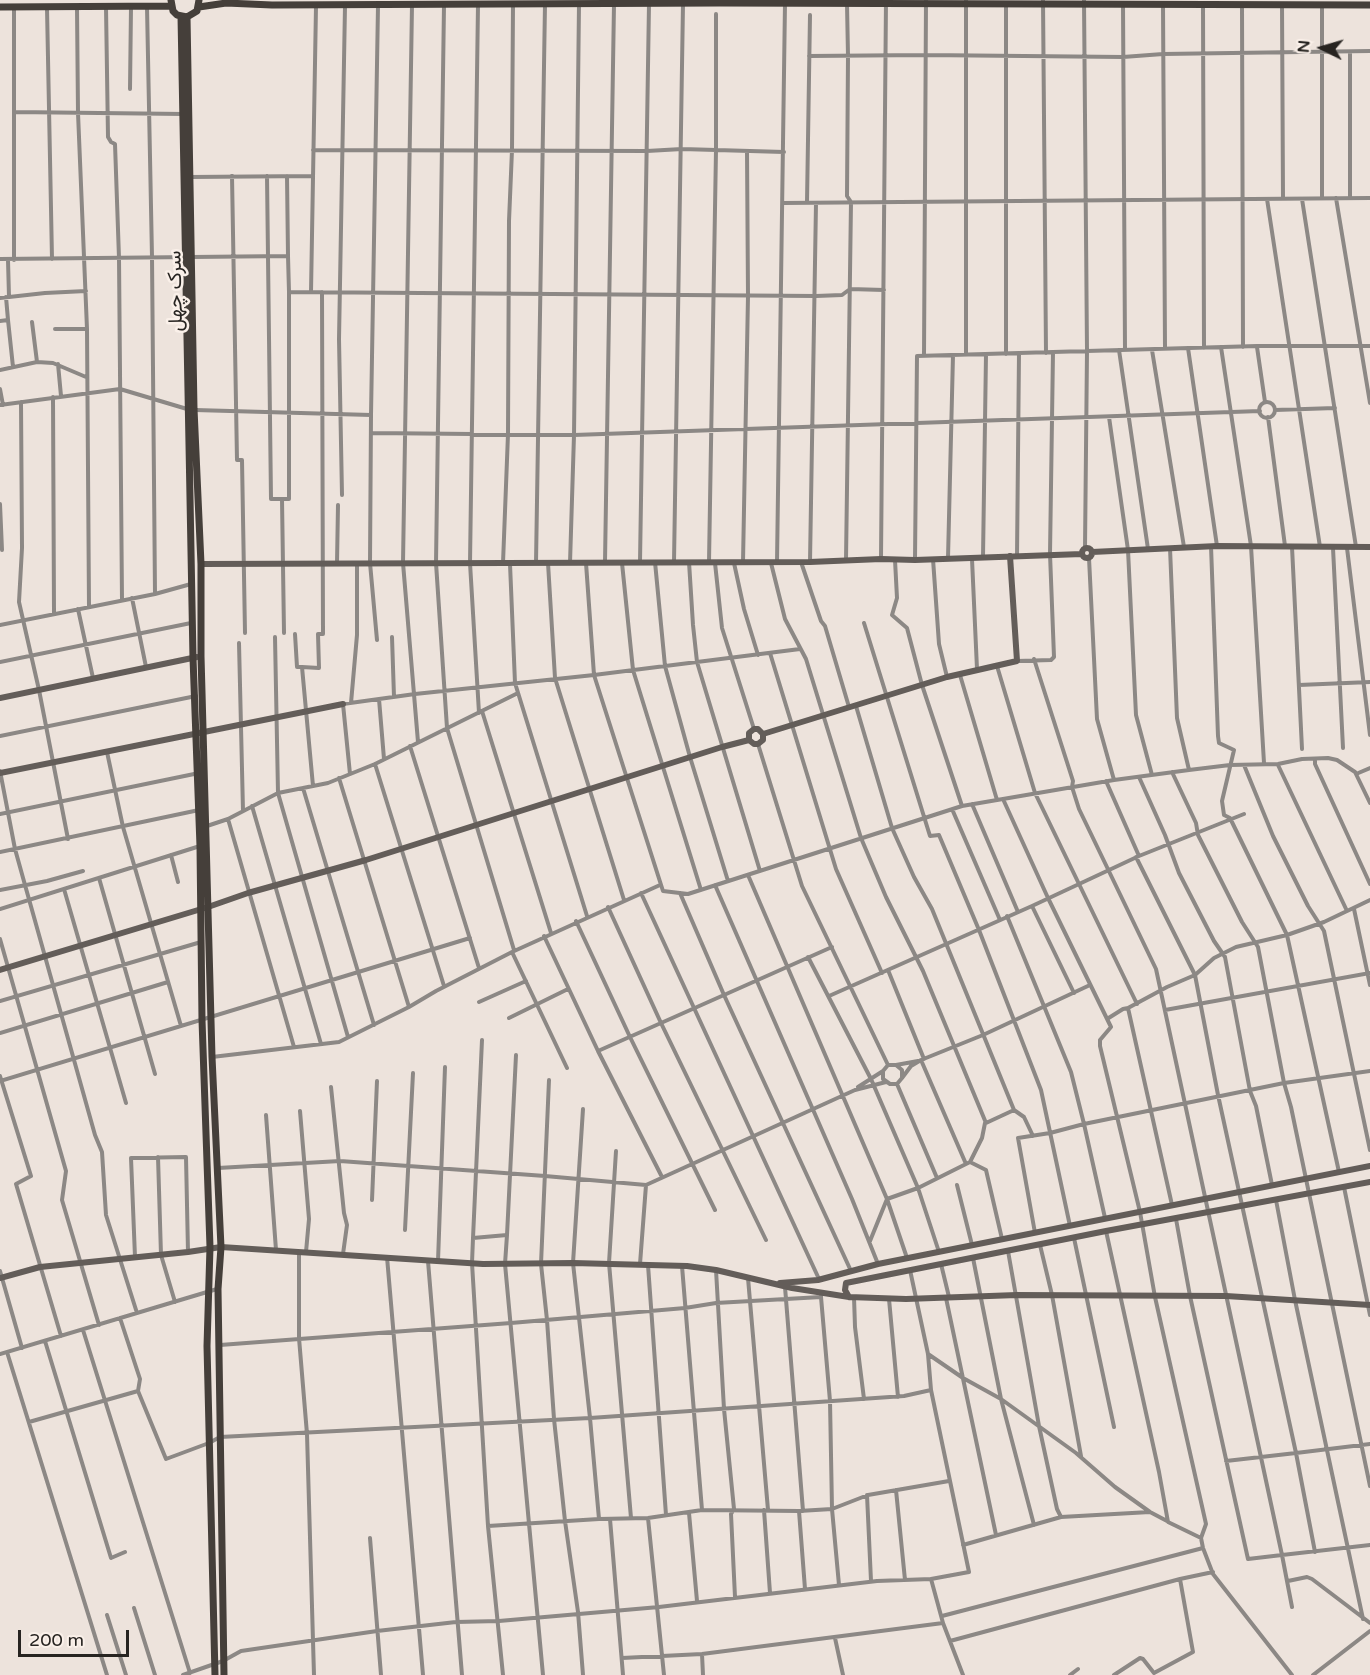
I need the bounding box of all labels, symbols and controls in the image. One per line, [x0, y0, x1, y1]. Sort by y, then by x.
north arrow [1292, 18, 1352, 78]
text: N [1294, 39, 1315, 54]
street label: سرک چهل [163, 250, 189, 332]
scale bar [21, 1618, 132, 1656]
text: 200 m [29, 1629, 84, 1651]

